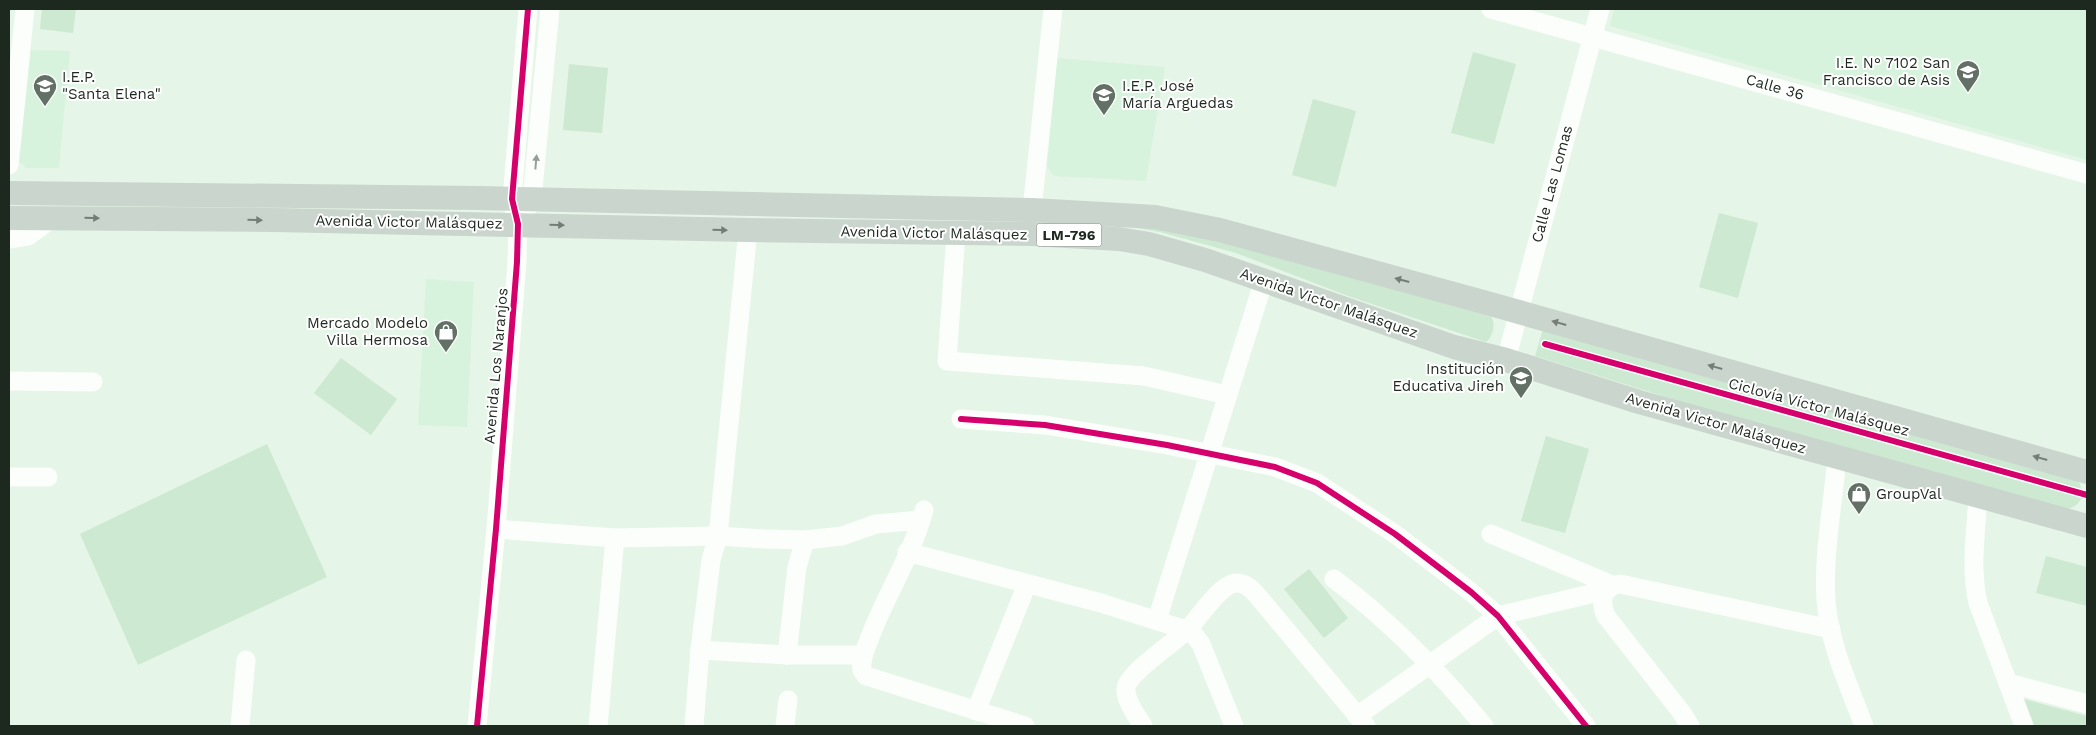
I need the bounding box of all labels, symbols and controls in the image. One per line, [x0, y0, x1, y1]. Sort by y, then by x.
place label: I.E. N° 7102 San Francisco de Asis [1823, 54, 1950, 89]
school or university icon: I.E. N° 7102 San Francisco de Asis [1955, 59, 1981, 93]
place label: I.E.P. "Santa Elena" [62, 68, 161, 103]
street label: Calle 36 [1744, 70, 1806, 104]
school or university icon: I.E.P. "Santa Elena" [32, 73, 58, 107]
place label: I.E.P. José María Arguedas [1122, 77, 1233, 112]
school or university icon: I.E.P. José María Arguedas [1091, 82, 1117, 116]
street label: Calle Las Lomas [1528, 123, 1576, 245]
one-way arrow [532, 153, 540, 169]
street label: Avenida Victor Malásquez [315, 211, 503, 233]
one-way arrow [85, 214, 101, 222]
one-way arrow [247, 216, 263, 224]
one-way arrow [550, 221, 566, 229]
street label: Avenida Victor Malásquez [840, 222, 1028, 244]
road number: LM-796 [1036, 224, 1102, 246]
one-way arrow [712, 226, 728, 234]
street label: Avenida Victor Malásquez [1238, 264, 1420, 342]
one-way arrow [1395, 275, 1410, 283]
street label: Avenida Los Naranjos [480, 287, 512, 445]
place label: Mercado Modelo Villa Hermosa [307, 314, 429, 349]
one-way arrow [1551, 318, 1566, 326]
shop icon: Mercado Modelo Villa Hermosa [433, 319, 459, 353]
place label: Institución Educativa Jireh [1392, 360, 1504, 395]
one-way arrow [1708, 362, 1723, 370]
school or university icon: Institución Educativa Jireh [1508, 365, 1534, 399]
street label: Ciclovía Víctor Malásquez [1727, 374, 1911, 440]
street label: Avenida Victor Malásquez [1624, 389, 1808, 457]
one-way arrow [2033, 454, 2048, 462]
shop icon: GroupVal [1846, 481, 1872, 515]
place label: GroupVal [1876, 485, 1942, 503]

